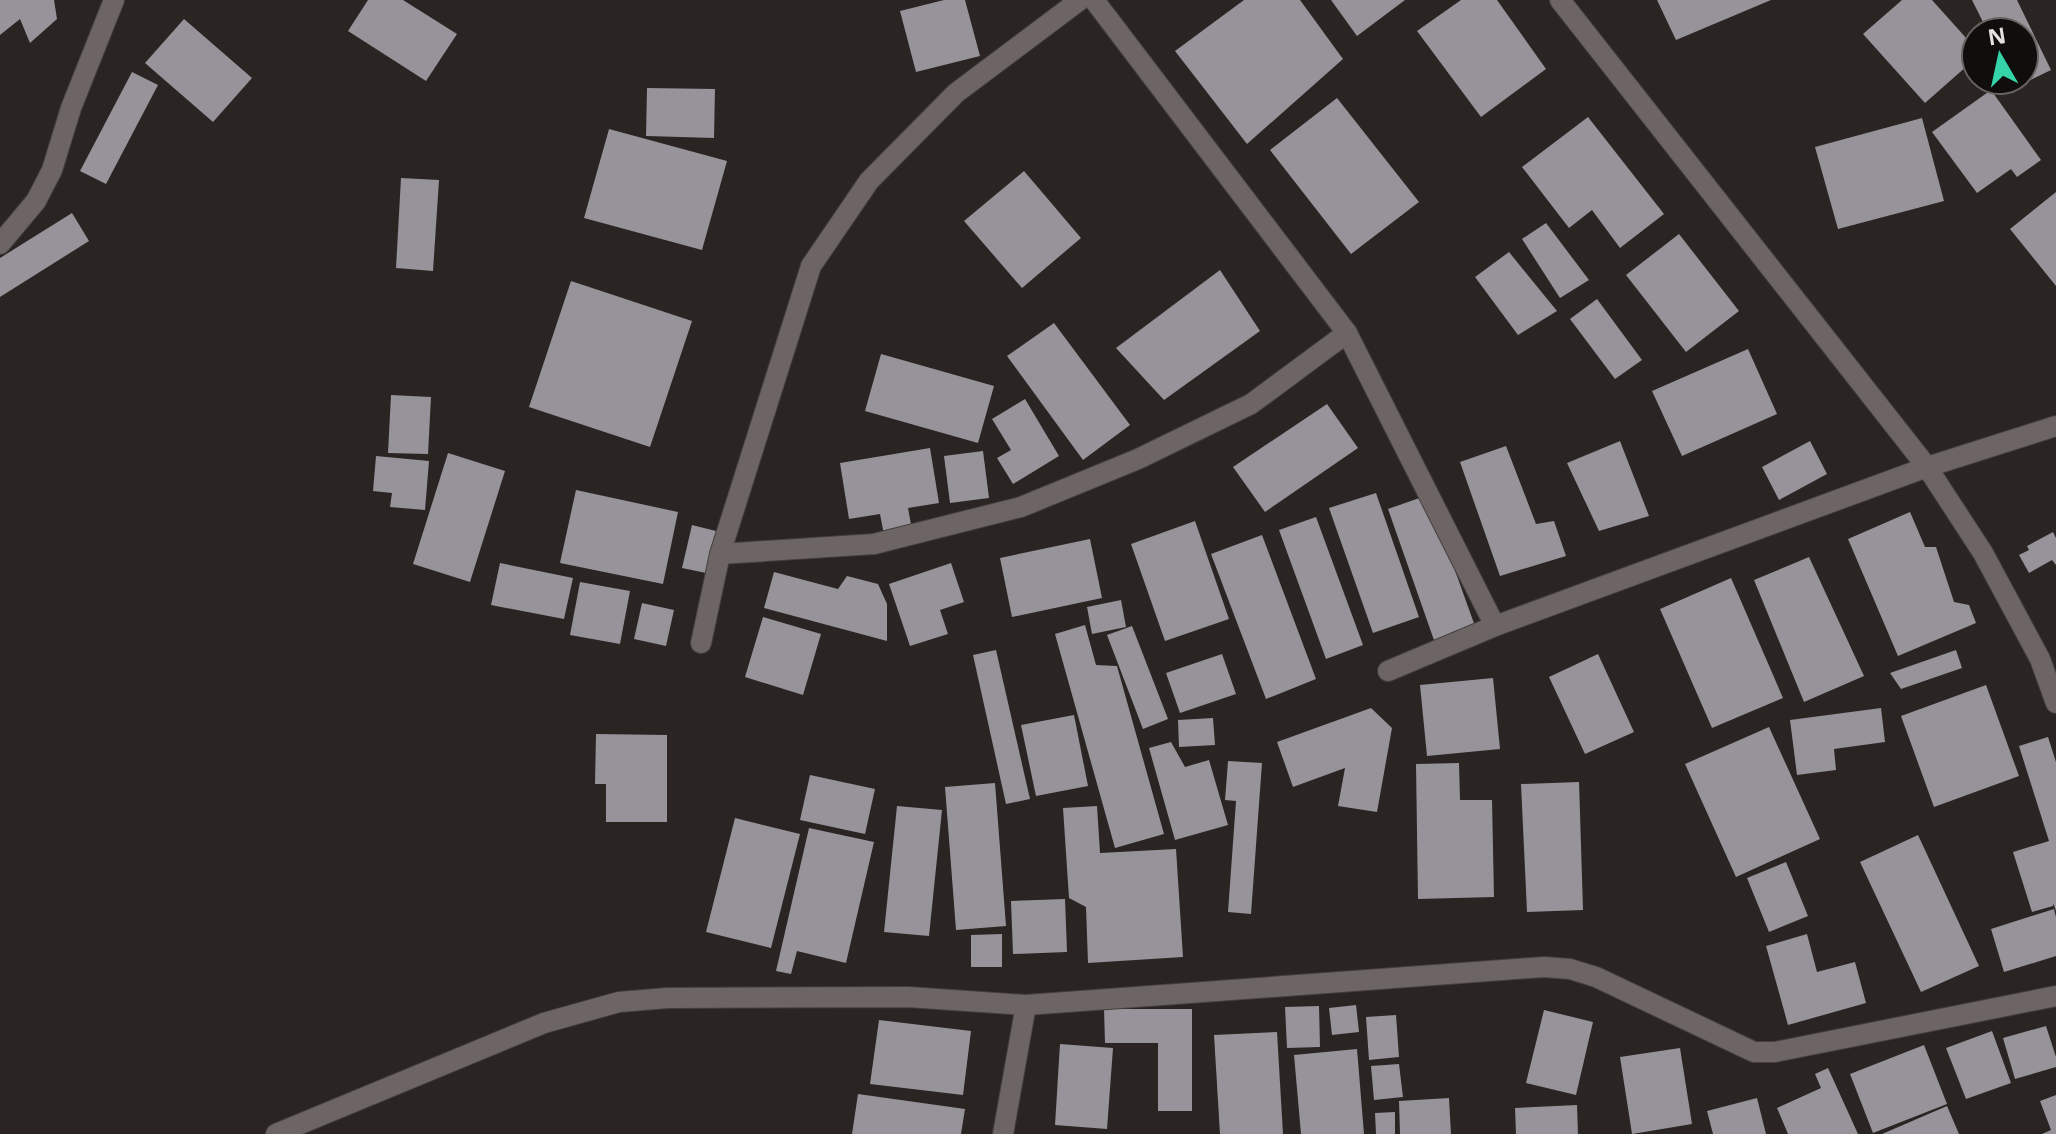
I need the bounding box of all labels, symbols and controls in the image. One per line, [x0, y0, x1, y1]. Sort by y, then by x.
north arrow [1960, 16, 2040, 96]
text: N [1986, 19, 2008, 51]

